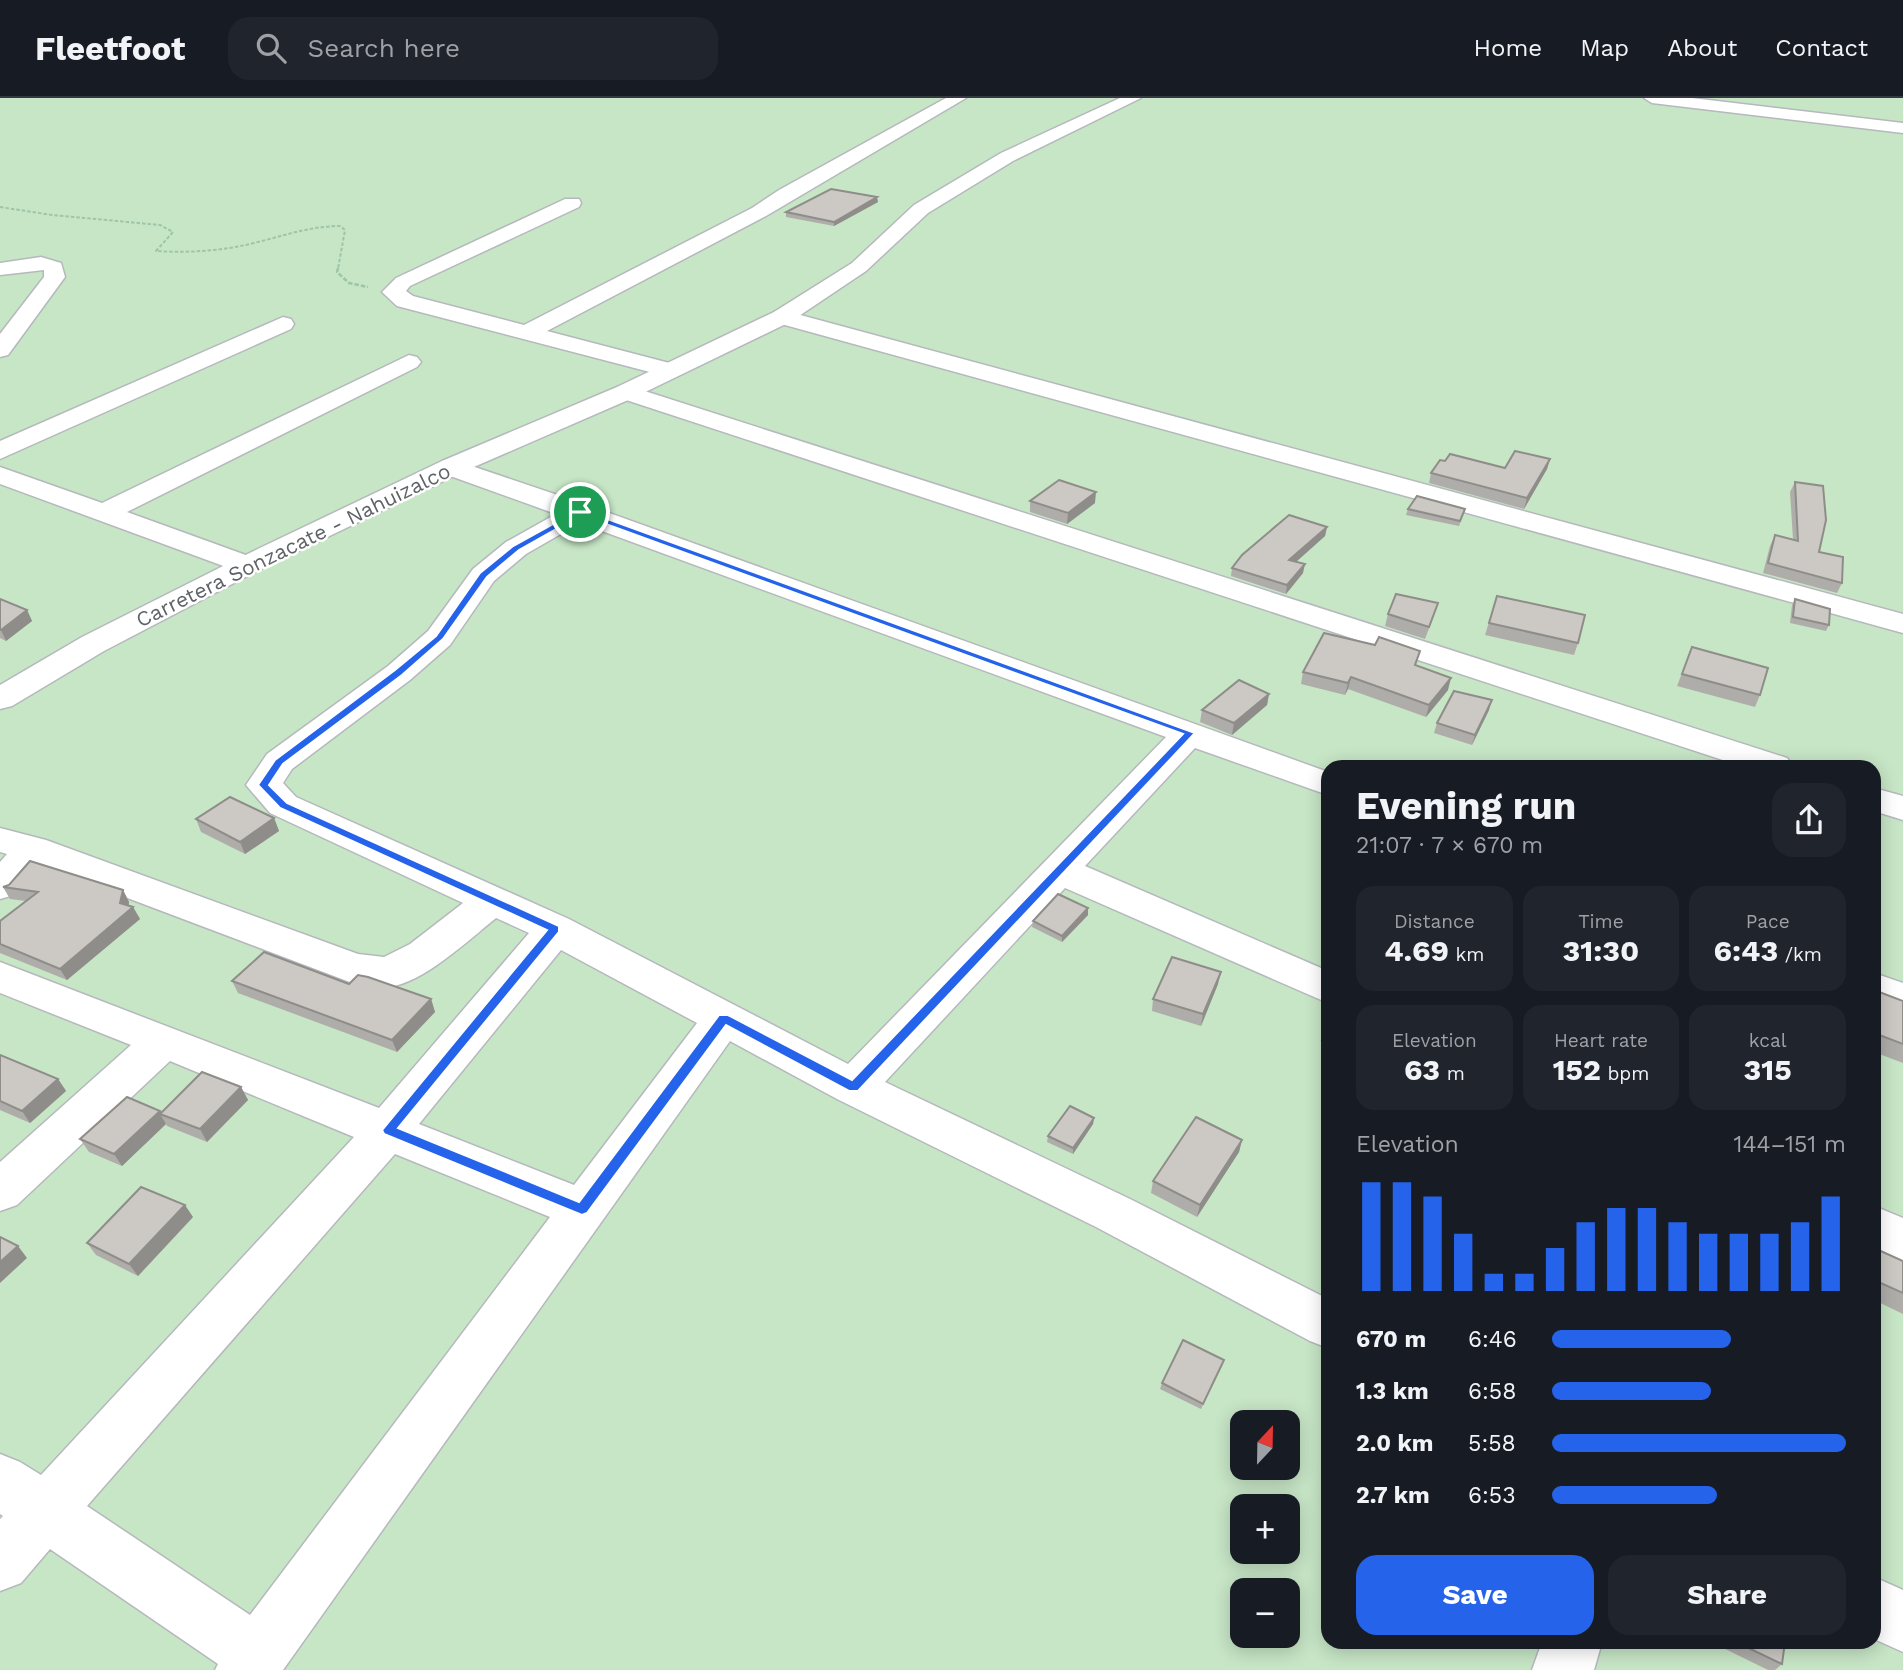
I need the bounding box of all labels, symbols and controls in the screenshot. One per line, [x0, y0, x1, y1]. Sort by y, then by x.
search box [228, 17, 718, 80]
text: Fleetfoot [35, 29, 186, 68]
icon: search [252, 29, 290, 67]
text: Search here [308, 33, 460, 63]
text: Home [1474, 34, 1542, 62]
text: Map [1580, 34, 1629, 62]
text: About [1667, 34, 1737, 62]
text: Contact [1775, 34, 1868, 62]
street label: Carretera Sonzacate - Nahuizalco [132, 458, 454, 632]
pin [550, 482, 610, 542]
icon: arrive [561, 493, 599, 531]
button: share [1772, 783, 1846, 857]
text: Evening run [1356, 784, 1576, 828]
text: 21:07 · 7 × 670 m [1356, 832, 1543, 859]
text: Distance [1394, 910, 1475, 933]
text: Time [1578, 910, 1624, 933]
text: Pace [1746, 910, 1790, 933]
text: 4.69 [1384, 933, 1449, 968]
text: 31:30 [1563, 933, 1639, 968]
text: 6:43 [1713, 933, 1778, 968]
text: km [1449, 943, 1484, 966]
text: /km [1778, 943, 1822, 966]
text: Elevation [1392, 1029, 1477, 1052]
text: Heart rate [1554, 1029, 1648, 1052]
text: kcal [1749, 1029, 1786, 1052]
text: 63 [1404, 1052, 1440, 1087]
text: 152 [1553, 1052, 1601, 1087]
text: 315 [1744, 1052, 1792, 1087]
text: m [1440, 1062, 1465, 1085]
text: bpm [1601, 1062, 1649, 1085]
text: Elevation [1356, 1131, 1459, 1158]
text: 144–151 m [1734, 1131, 1846, 1158]
text: 670 m [1356, 1326, 1426, 1353]
text: 6:46 [1468, 1326, 1517, 1353]
text: 1.3 km [1356, 1378, 1429, 1405]
text: 6:58 [1468, 1378, 1516, 1405]
north arrow [1230, 1410, 1300, 1480]
map controls [1230, 1410, 1300, 1648]
text: 2.0 km [1356, 1430, 1434, 1457]
text: 5:58 [1468, 1430, 1516, 1457]
text: 2.7 km [1356, 1482, 1430, 1509]
text: 6:53 [1468, 1482, 1516, 1509]
button: + [1230, 1494, 1300, 1564]
button: Save [1356, 1555, 1594, 1635]
button: Share [1608, 1555, 1846, 1635]
button: − [1230, 1578, 1300, 1648]

